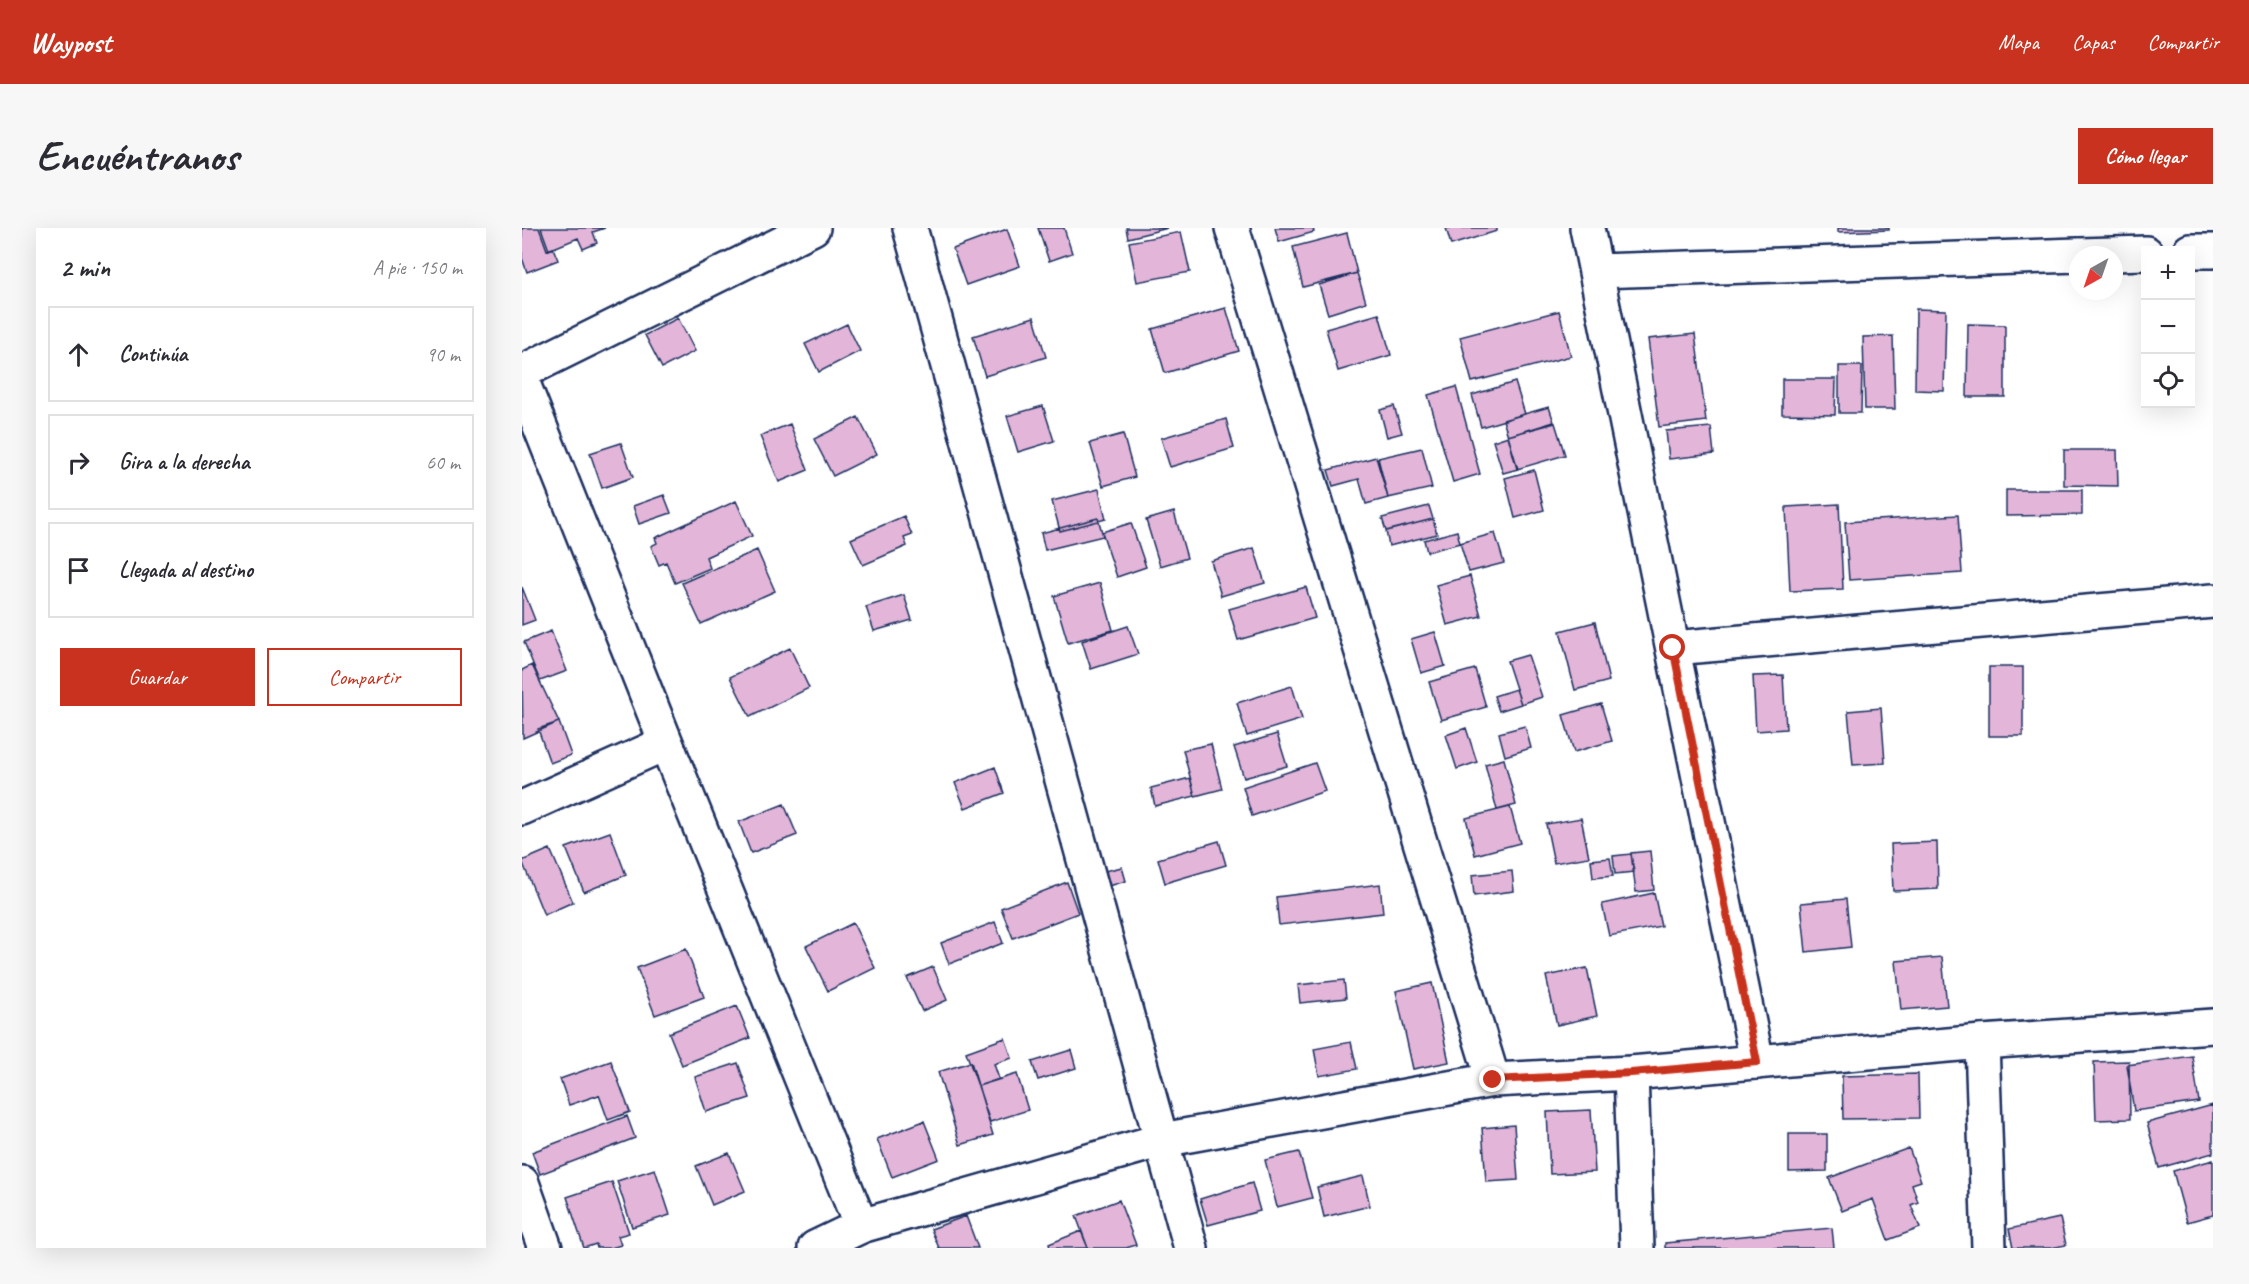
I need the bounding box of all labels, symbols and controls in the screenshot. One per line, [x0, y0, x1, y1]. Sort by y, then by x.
text: Waypost [30, 25, 111, 60]
text: Mapa [1998, 29, 2039, 55]
text: Capas [2072, 29, 2115, 55]
text: Compartir [2148, 29, 2219, 55]
button: Cómo llegar [2078, 128, 2213, 184]
text: Encuéntranos [36, 130, 238, 183]
north arrow [2069, 246, 2123, 300]
map controls [2141, 246, 2195, 408]
button: + [2141, 246, 2195, 300]
text: 2 min [60, 251, 110, 284]
text: A pie · 150 m [373, 255, 462, 280]
button: − [2141, 300, 2195, 354]
icon: ahead [62, 338, 95, 371]
text: Continúa [119, 340, 187, 368]
text: 90 m [426, 342, 460, 367]
button: locate [2141, 354, 2195, 408]
icon: right [62, 446, 95, 479]
text: Gira a la derecha [119, 448, 250, 476]
text: 60 m [426, 450, 460, 475]
icon: arrive [62, 554, 95, 587]
text: Llegada al destino [119, 556, 253, 584]
route start [1659, 634, 1685, 660]
button: Guardar [60, 648, 255, 706]
button: Compartir [267, 648, 462, 706]
route end [1479, 1066, 1505, 1092]

